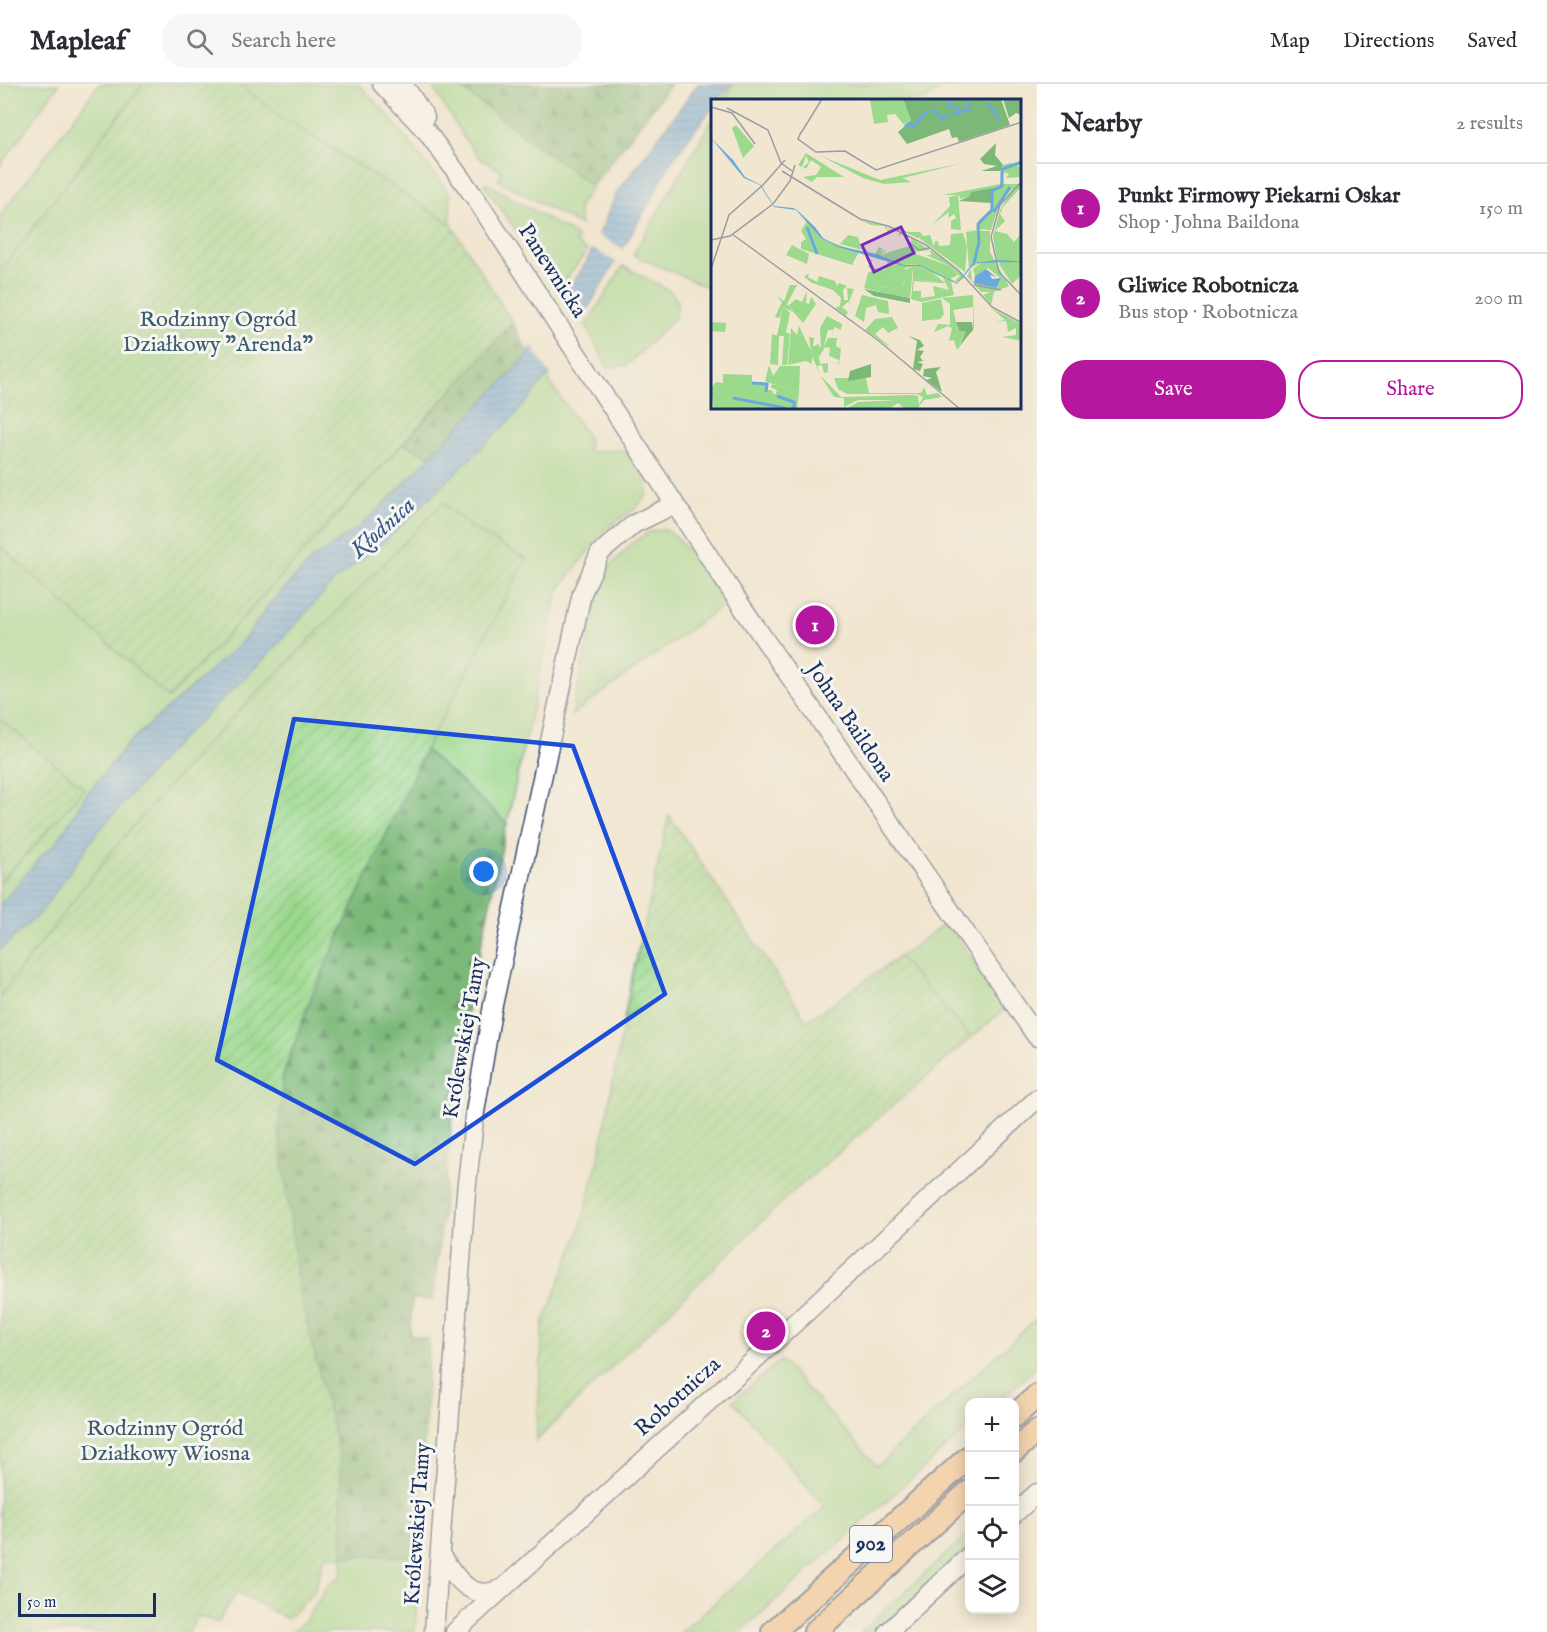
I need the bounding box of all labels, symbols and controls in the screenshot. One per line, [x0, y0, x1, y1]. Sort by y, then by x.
search box [162, 14, 582, 68]
text: Mapleaf [30, 24, 126, 59]
icon: search [183, 25, 216, 58]
text: Search here [231, 27, 336, 55]
text: Map [1270, 28, 1310, 55]
text: Directions [1343, 28, 1434, 55]
text: Saved [1467, 28, 1517, 55]
inset map [711, 99, 1022, 410]
text: Nearby [1061, 107, 1142, 140]
text: 2 results [1456, 111, 1523, 136]
text: Punkt Firmowy Piekarni Oskar [1118, 182, 1400, 210]
text: 1 [1077, 196, 1084, 221]
text: 150 m [1479, 196, 1523, 221]
text: Shop · Johna Baildona [1118, 210, 1300, 235]
street label: Panewnicka [511, 219, 593, 324]
text: Gliwice Robotnicza [1118, 272, 1298, 300]
text: 2 [1076, 286, 1085, 311]
text: 200 m [1474, 286, 1523, 311]
text: Bus stop · Robotnicza [1118, 300, 1298, 325]
park label: Rodzinny Ogród Działkowy "Arenda" [123, 306, 313, 359]
button: Save [1061, 360, 1286, 419]
button: Share [1298, 360, 1523, 419]
water label: Kłodnica [343, 490, 422, 566]
pin: 1 [796, 602, 834, 648]
street label: Johna Baildona [798, 654, 901, 788]
your location [469, 857, 498, 886]
street label: Królewskiej Tamy [437, 955, 493, 1121]
pin: 2 [746, 1308, 786, 1354]
street label: Robotnicza [629, 1351, 727, 1443]
map controls [965, 1398, 1019, 1614]
button: + [965, 1398, 1019, 1452]
park label: Rodzinny Ogród Działkowy Wiosna [80, 1415, 251, 1468]
street label: Królewskiej Tamy [398, 1441, 438, 1606]
button: − [965, 1452, 1019, 1506]
button: locate [965, 1506, 1019, 1560]
road number: 902 [850, 1526, 892, 1562]
button: layers [965, 1560, 1019, 1614]
scale bar [18, 1590, 156, 1618]
text: 50 m [27, 1593, 56, 1613]

